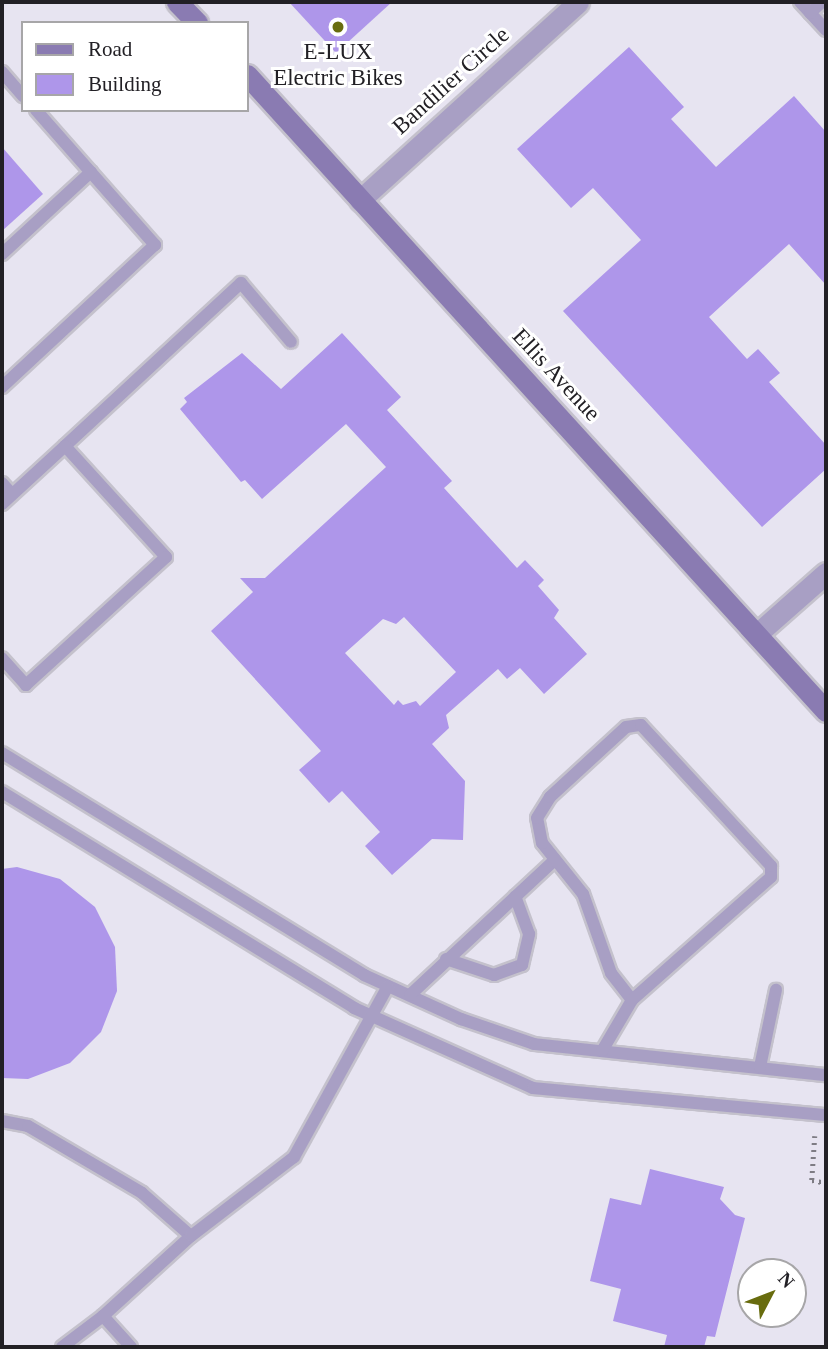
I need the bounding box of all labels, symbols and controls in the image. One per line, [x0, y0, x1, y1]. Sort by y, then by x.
marker: E-LUX Electric Bikes [330, 19, 346, 35]
legend [21, 21, 248, 112]
street label: Bandilier Circle [387, 21, 515, 141]
text: Road [88, 37, 132, 61]
place label: E-LUX Electric Bikes [273, 38, 403, 92]
text: Building [88, 72, 162, 96]
street label: Ellis Avenue [506, 323, 606, 427]
north arrow [737, 1258, 807, 1328]
text: N [774, 1268, 799, 1292]

